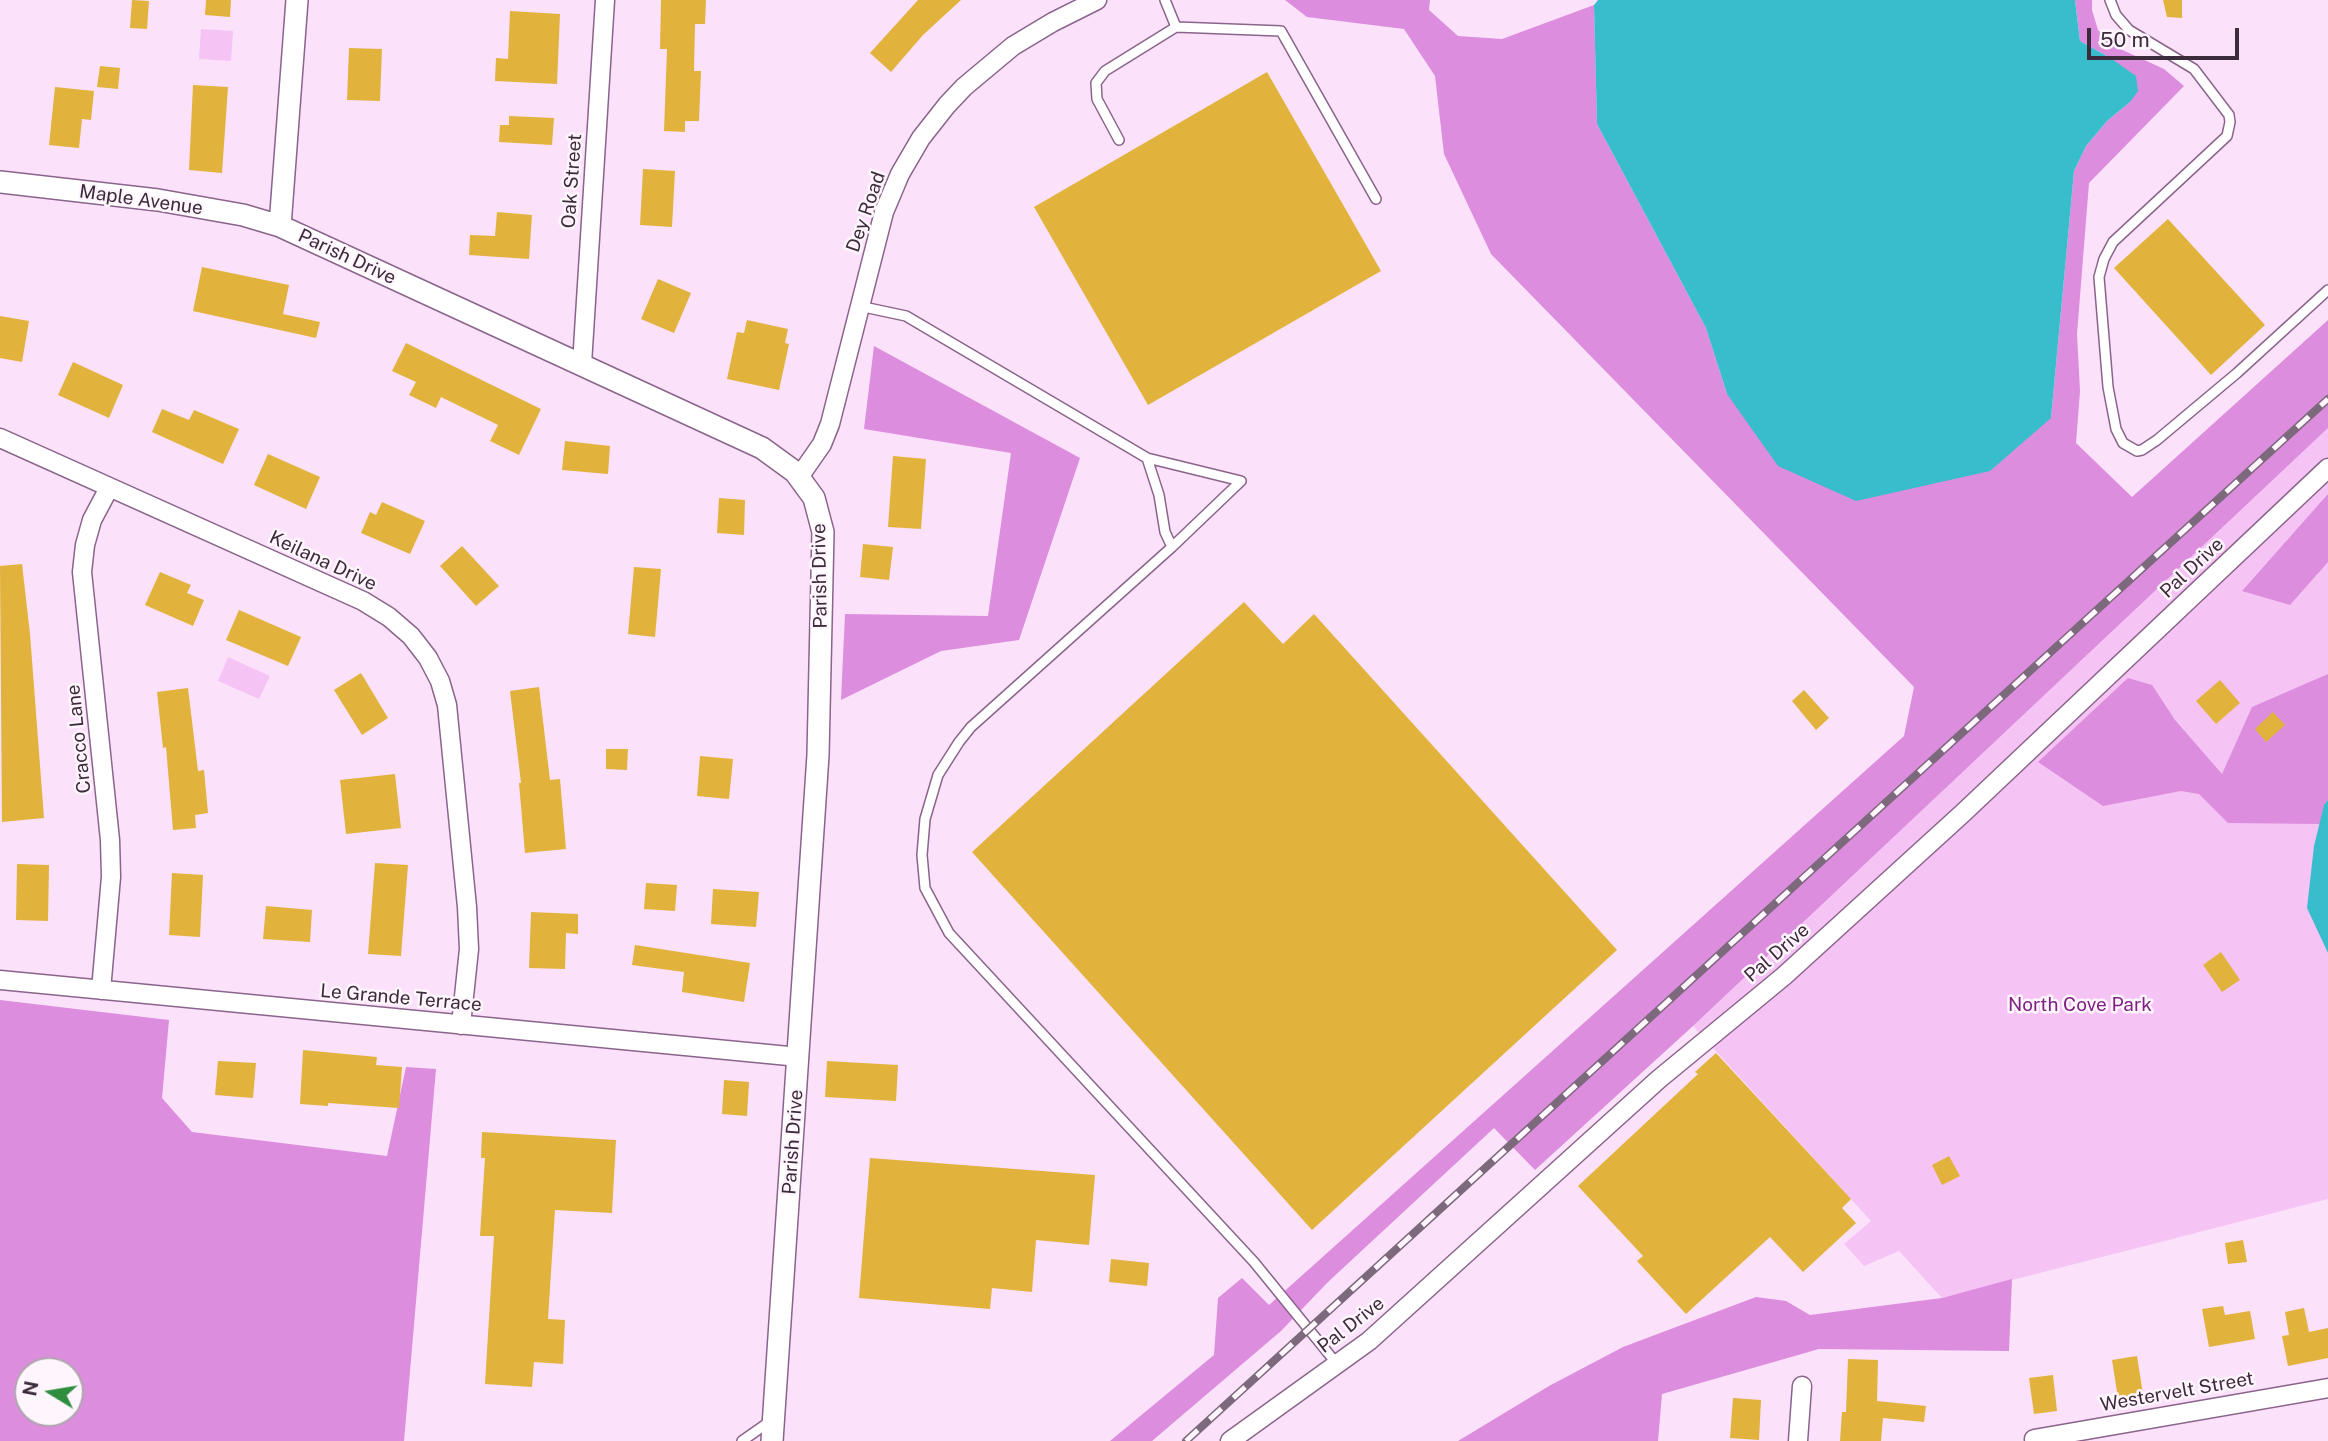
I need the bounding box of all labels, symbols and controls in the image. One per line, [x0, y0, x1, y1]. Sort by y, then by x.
scale bar [2090, 14, 2242, 58]
text: 50 m [2100, 27, 2150, 52]
street label: Oak Street [557, 133, 587, 229]
street label: Dey Road [842, 169, 890, 255]
street label: Maple Avenue [78, 180, 204, 220]
street label: Parish Drive [295, 224, 399, 290]
street label: Parish Drive [808, 523, 832, 629]
street label: Keilana Drive [266, 526, 380, 596]
street label: Pal Drive [2156, 533, 2228, 603]
street label: Cracco Lane [62, 683, 96, 795]
street label: Pal Drive [1740, 919, 1814, 987]
street label: Le Grande Terrace [319, 980, 483, 1016]
park label: North Cove Park [2008, 994, 2152, 1016]
street label: Parish Drive [778, 1089, 808, 1195]
street label: Pal Drive [1313, 1292, 1389, 1358]
north arrow [14, 1357, 84, 1427]
street label: Westervelt Street [2098, 1367, 2256, 1417]
text: N [18, 1379, 43, 1398]

